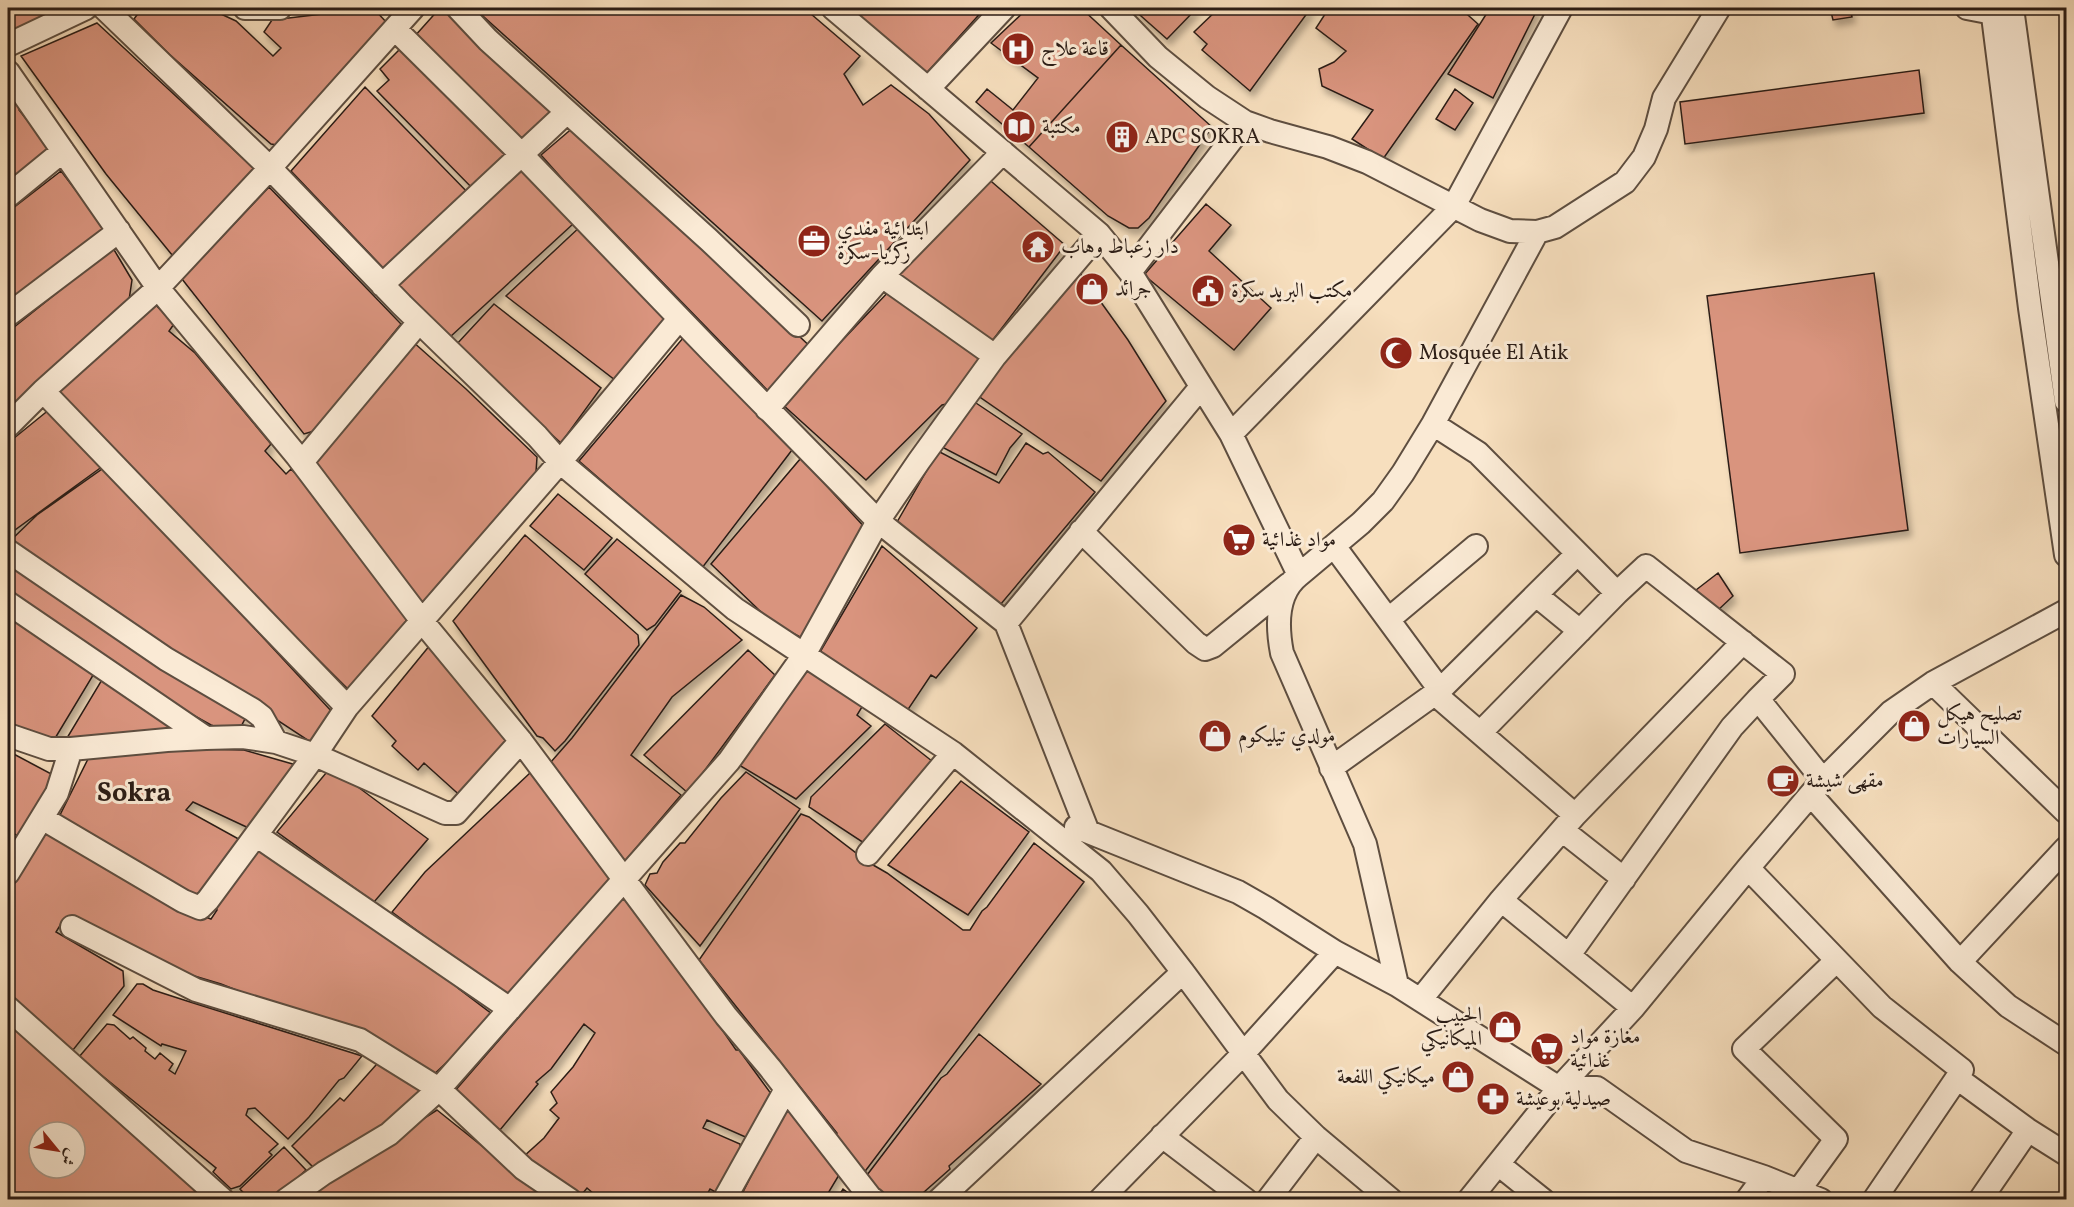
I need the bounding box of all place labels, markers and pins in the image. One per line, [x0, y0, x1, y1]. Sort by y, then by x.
hospital icon: قاعة علاج [1000, 31, 1036, 67]
place label: قاعة علاج [1041, 35, 1109, 67]
library icon: مكتبة [1001, 109, 1037, 145]
place label: مكتبة [1042, 113, 1081, 142]
building icon: APC SOKRA [1104, 119, 1140, 155]
place label: APC SOKRA [1145, 123, 1260, 152]
place label: ابتدائية مفدي زكريا-سكرة [837, 215, 929, 268]
office icon: ابتدائية مفدي زكريا-سكرة [796, 223, 832, 259]
temple icon: دار زعباط وهاب [1020, 229, 1056, 265]
place label: دار زعباط وهاب [1061, 233, 1179, 262]
shop icon: جرائد [1074, 271, 1110, 307]
public building icon: مكتب البريد سكرة [1190, 273, 1226, 309]
place label: جرائد [1115, 275, 1152, 304]
place label: مكتب البريد سكرة [1231, 277, 1352, 306]
mosque icon: Mosquée El Atik [1378, 335, 1414, 371]
place label: Mosquée El Atik [1419, 339, 1569, 368]
supermarket icon: مواد غذائية [1221, 522, 1257, 558]
place label: مواد غذائية [1262, 526, 1336, 555]
place label: تصليح هيكل السيارات [1937, 700, 2022, 753]
shop icon: تصليح هيكل السيارات [1896, 708, 1932, 744]
shop icon: مولدي تيليكوم [1197, 718, 1233, 754]
place label: مولدي تيليكوم [1238, 722, 1335, 753]
cafe icon: مقهى شيشة [1765, 763, 1801, 799]
place label: مقهى شيشة [1806, 767, 1884, 796]
place label: الحبيب الميكانيكي [1420, 1001, 1482, 1057]
shop icon: الحبيب الميكانيكي [1487, 1009, 1523, 1045]
place label: مغازة مواد غذائية [1570, 1023, 1640, 1076]
supermarket icon: مغازة مواد غذائية [1529, 1031, 1565, 1067]
shop icon: ميكانيكي اللفعة [1440, 1059, 1476, 1095]
place label: ميكانيكي اللفعة [1337, 1063, 1435, 1095]
pharmacy icon: صيدلية بوعيشة [1475, 1081, 1511, 1117]
place label: صيدلية بوعيشة [1516, 1085, 1611, 1114]

